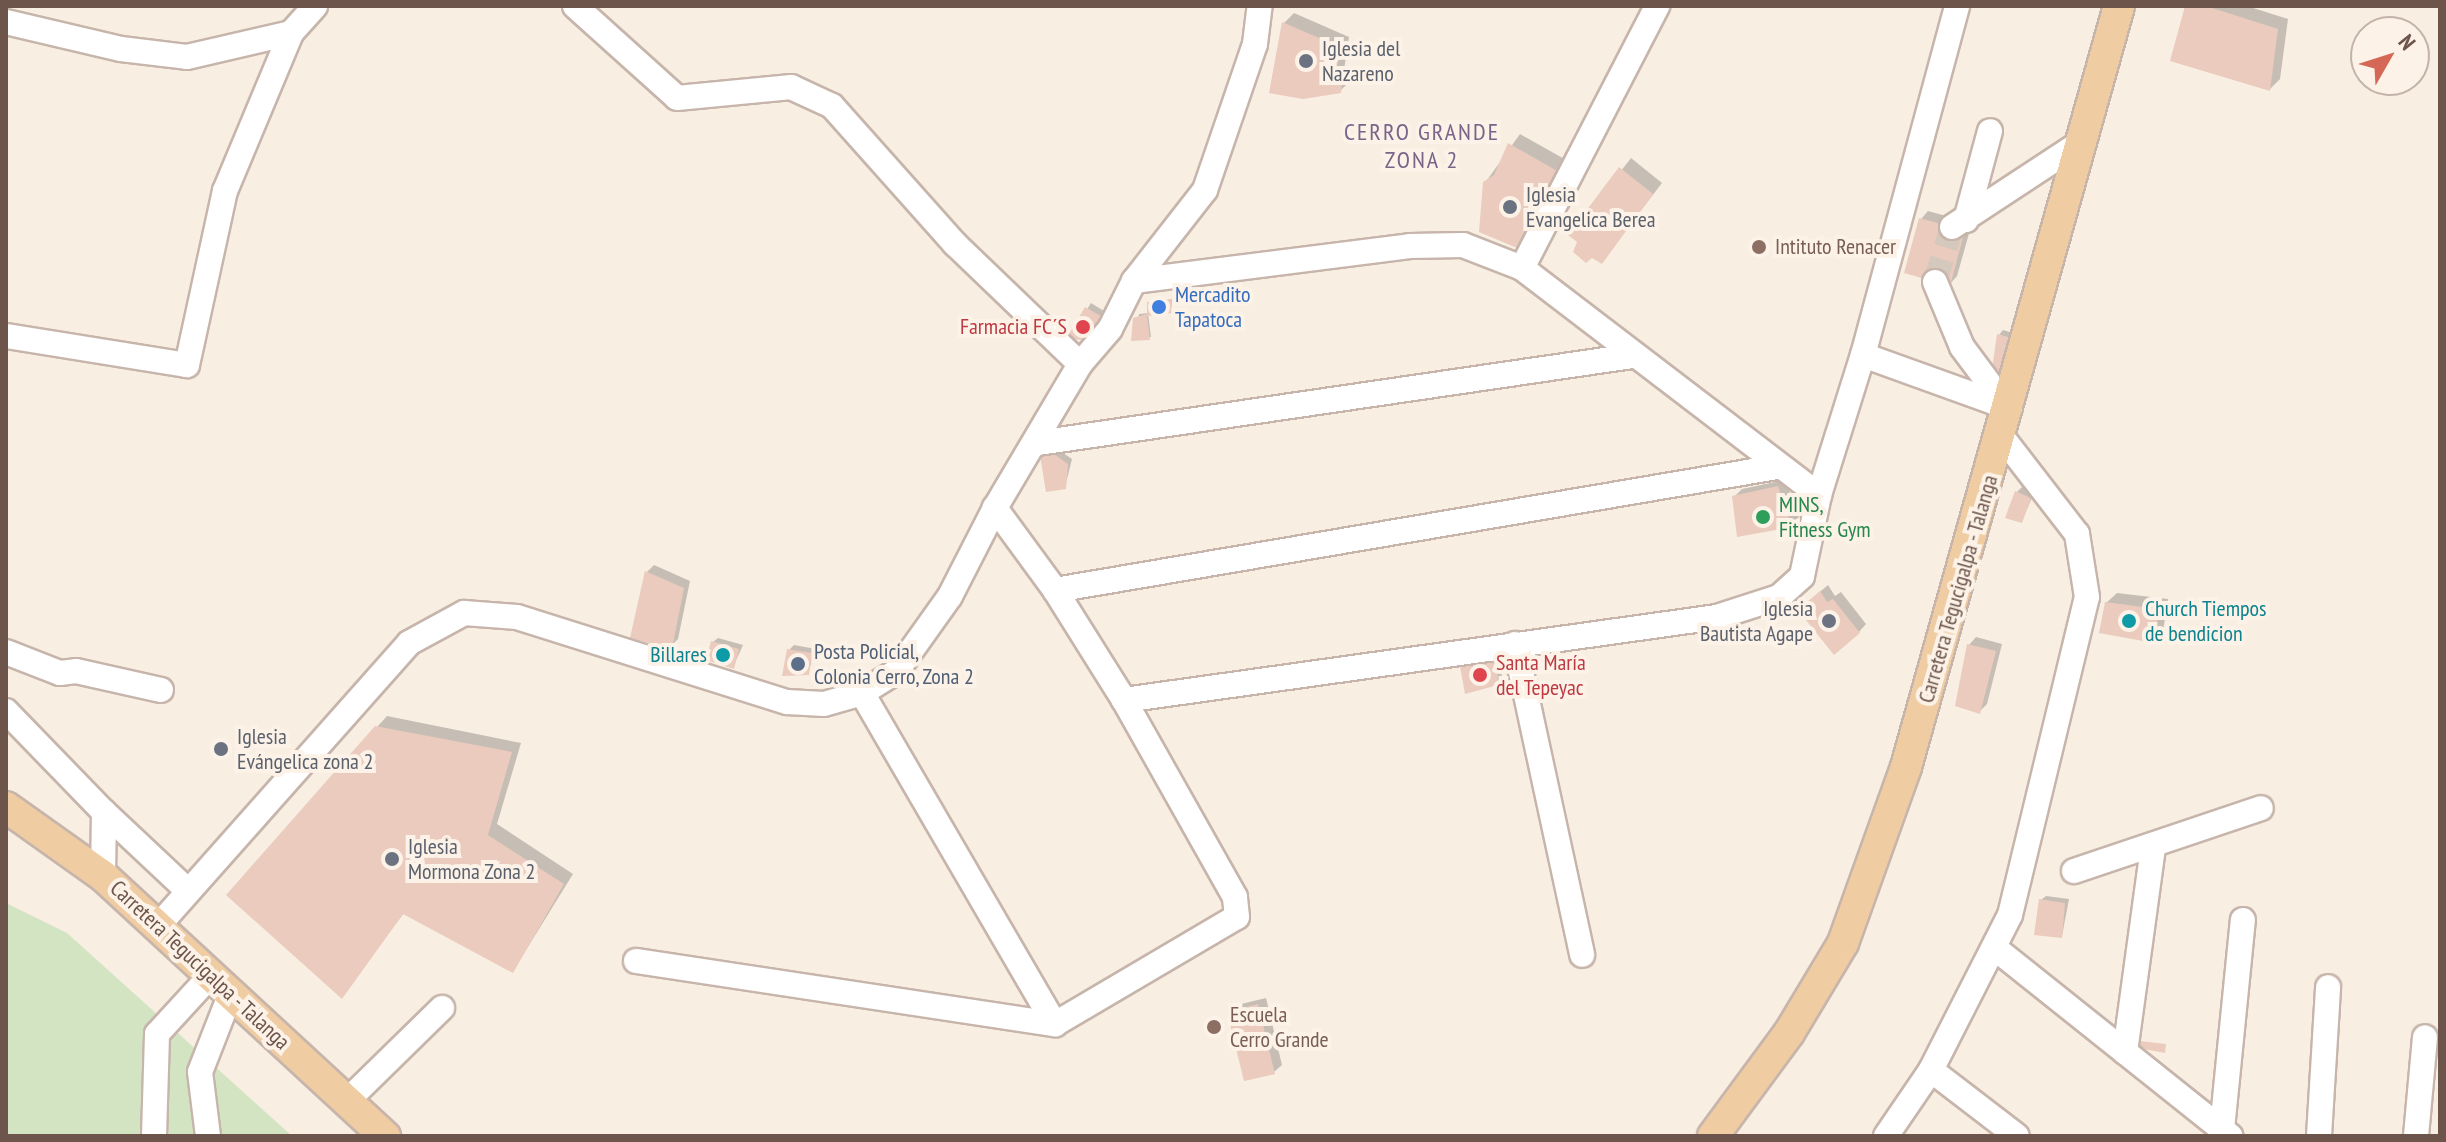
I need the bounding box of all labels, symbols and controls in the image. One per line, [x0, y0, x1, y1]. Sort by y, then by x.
north arrow [2350, 16, 2430, 96]
text: N [2392, 29, 2422, 56]
place label: Iglesia del Nazareno [1322, 35, 1400, 86]
marker: Iglesia del Nazareno [1297, 52, 1315, 70]
district label: CERRO GRANDE ZONA 2 [1344, 118, 1500, 174]
place label: Iglesia Evangelica Berea [1526, 181, 1656, 232]
marker: Iglesia Evangelica Berea [1501, 198, 1519, 216]
place label: Intituto Renacer [1775, 234, 1896, 260]
marker: Intituto Renacer [1750, 238, 1768, 256]
place label: Mercadito Tapatoca [1175, 281, 1250, 332]
marker: Mercadito Tapatoca [1150, 298, 1168, 316]
place label: Farmacia FC´S [960, 314, 1067, 340]
marker: Farmacia FC´S [1074, 318, 1092, 336]
street label: Carretera Tegucigalpa - Talanga [1912, 471, 2004, 707]
place label: MINS, Fitness Gym [1779, 491, 1871, 542]
marker: MINS, Fitness Gym [1754, 508, 1772, 526]
place label: Iglesia Bautista Agape [1699, 595, 1813, 646]
place label: Church Tiempos de bendicion [2145, 595, 2267, 646]
marker: Iglesia Bautista Agape [1820, 612, 1838, 630]
marker: Church Tiempos de bendicion [2120, 612, 2138, 630]
place label: Posta Policial, Colonia Cerro, Zona 2 [814, 638, 976, 690]
place label: Billares [650, 642, 707, 668]
marker: Billares [714, 646, 732, 664]
place label: Santa María del Tepeyac [1496, 649, 1586, 700]
marker: Posta Policial, Colonia Cerro, Zona 2 [789, 655, 807, 673]
marker: Santa María del Tepeyac [1471, 666, 1489, 684]
place label: Iglesia Evángelica zona 2 [237, 723, 373, 774]
marker: Iglesia Evángelica zona 2 [212, 740, 230, 758]
place label: Iglesia Mormona Zona 2 [408, 833, 536, 884]
marker: Iglesia Mormona Zona 2 [383, 850, 401, 868]
street label: Carretera Tegucigalpa - Talanga [104, 874, 296, 1056]
place label: Escuela Cerro Grande [1230, 1001, 1329, 1052]
marker: Escuela Cerro Grande [1205, 1018, 1223, 1036]

